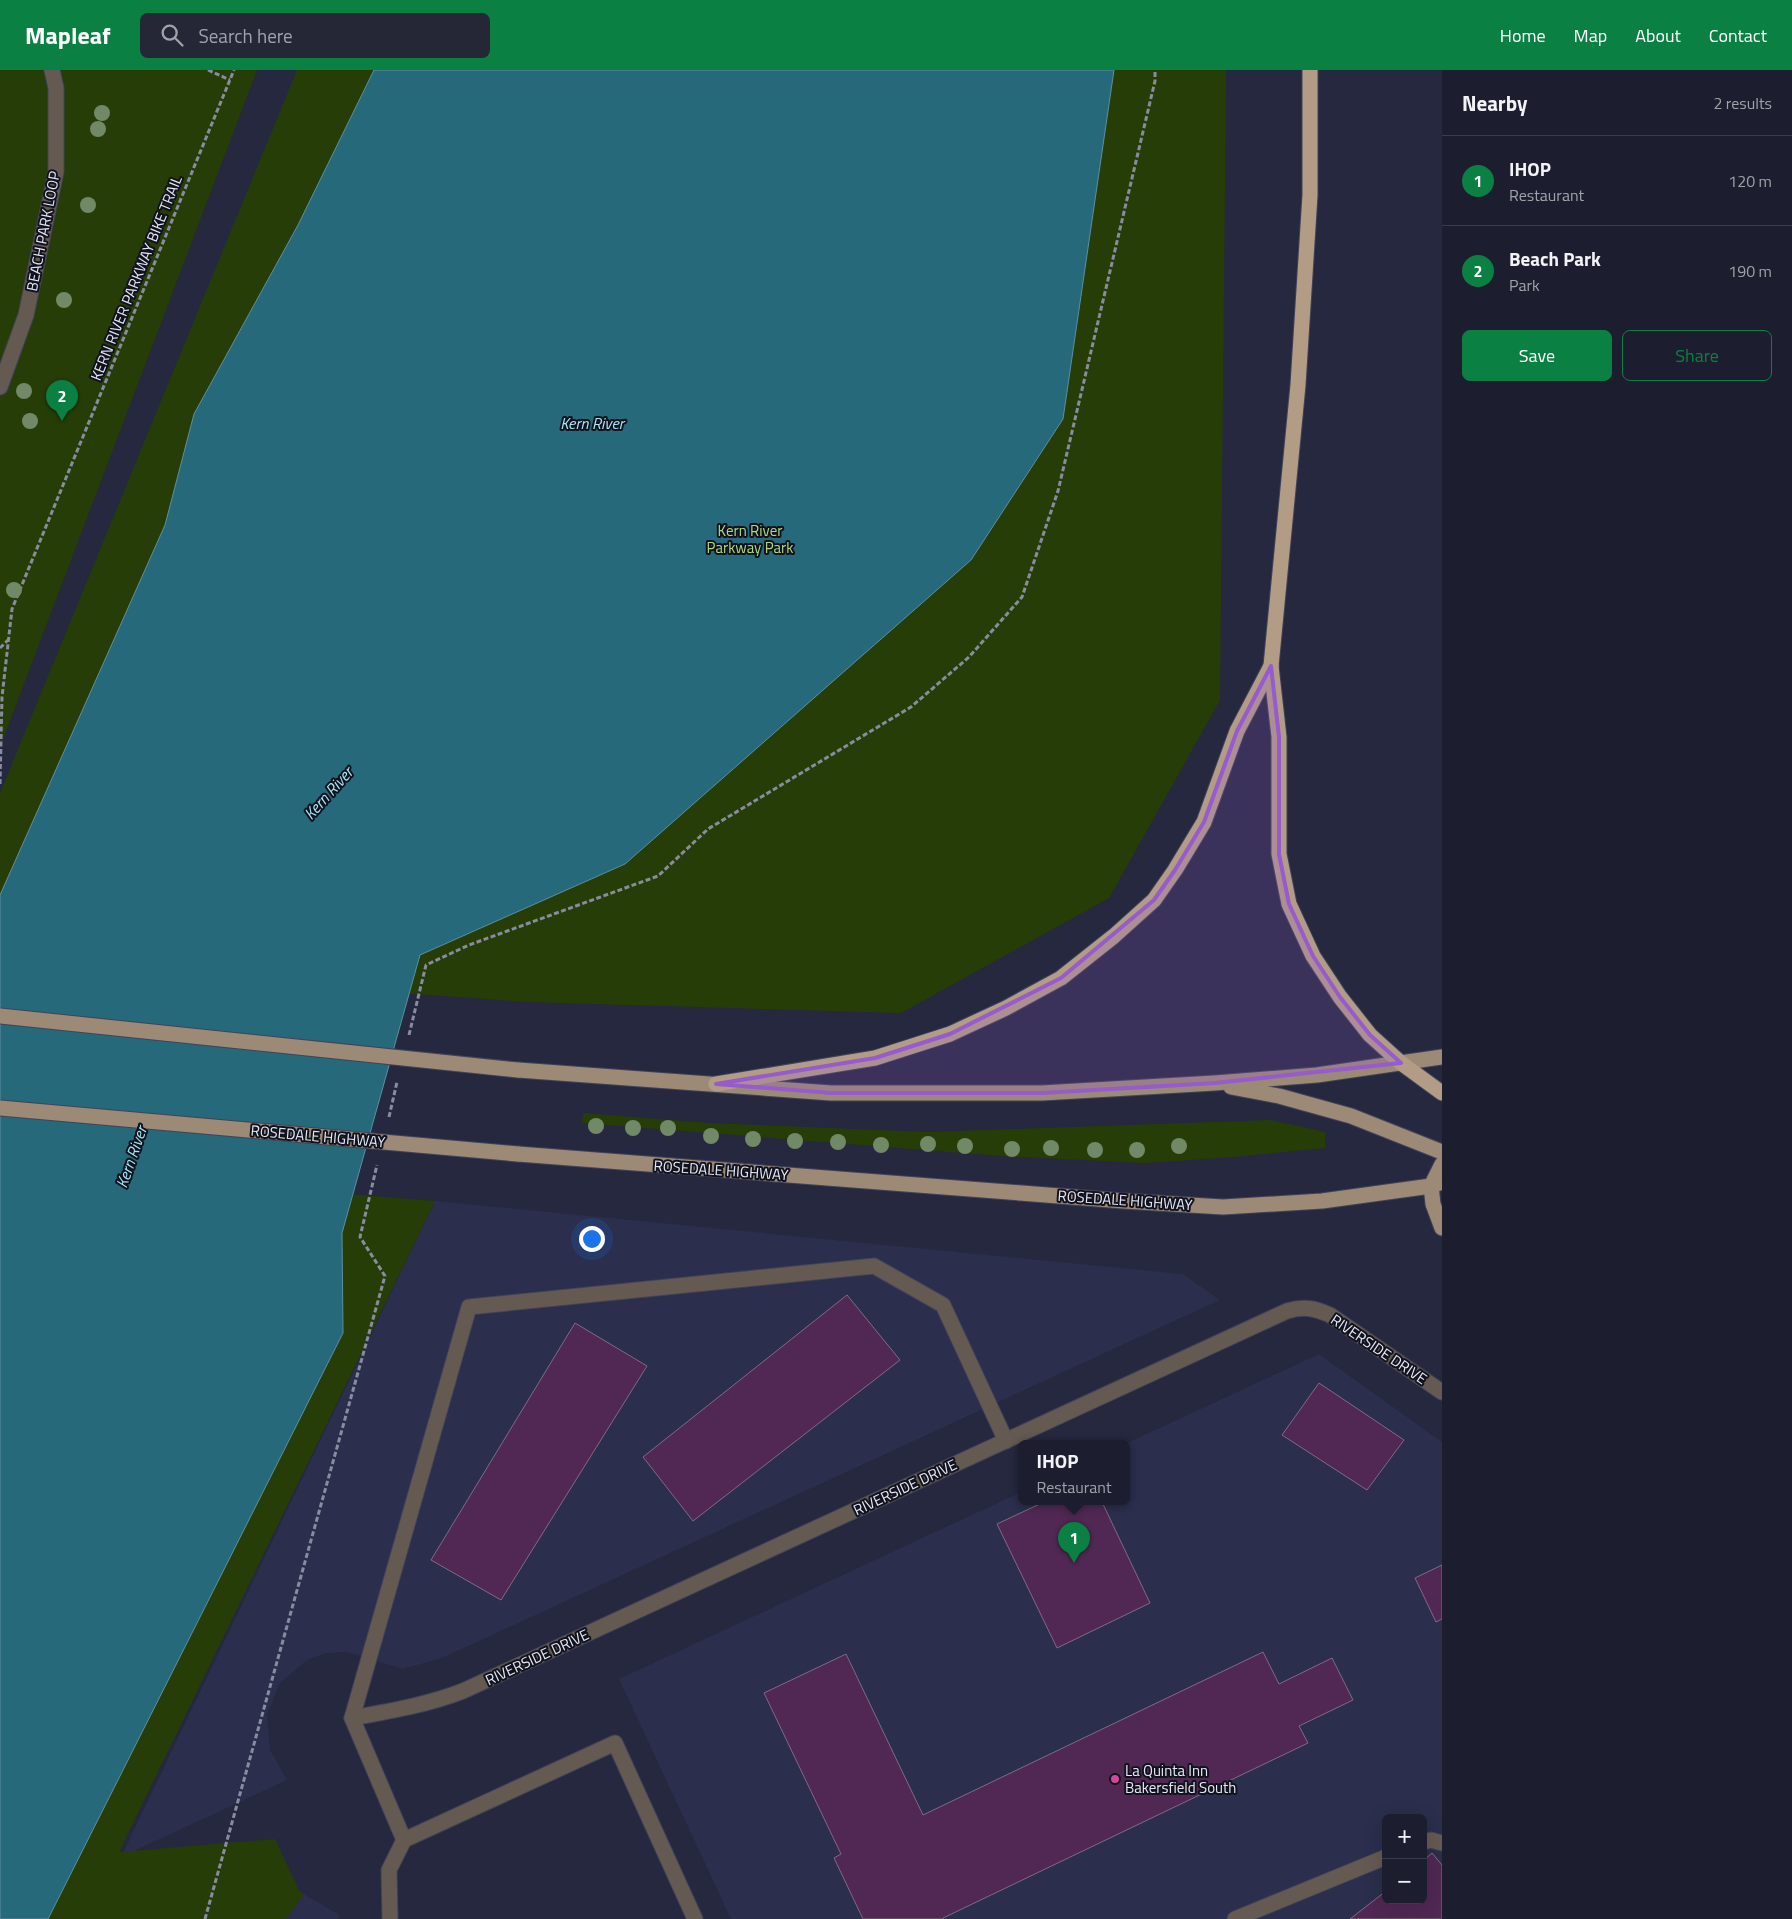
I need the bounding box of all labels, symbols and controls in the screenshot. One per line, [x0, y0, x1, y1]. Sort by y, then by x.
search box [140, 13, 490, 58]
text: Mapleaf [25, 17, 110, 53]
icon: search [158, 21, 186, 49]
text: Search here [198, 21, 293, 50]
text: Home [1500, 22, 1546, 49]
text: Map [1574, 22, 1607, 49]
text: About [1635, 22, 1681, 49]
text: Contact [1709, 22, 1767, 49]
text: Nearby [1462, 87, 1527, 119]
text: 2 results [1713, 91, 1772, 115]
text: IHOP [1509, 154, 1551, 183]
street label: BEACH PARK LOOP [20, 169, 66, 293]
text: 1 [1474, 169, 1482, 193]
text: 120 m [1728, 169, 1772, 193]
street label: KERN RIVER PARKWAY BIKE TRAIL [84, 172, 188, 384]
text: Restaurant [1509, 183, 1584, 207]
text: Beach Park [1509, 244, 1601, 273]
text: 2 [1474, 259, 1482, 283]
text: 190 m [1728, 259, 1772, 283]
text: Park [1509, 273, 1540, 297]
button: Save [1462, 330, 1612, 381]
button: Share [1622, 330, 1772, 381]
pin: 2 [46, 380, 78, 421]
water label: Kern River [560, 411, 626, 435]
park label: Kern River Parkway Park [707, 519, 793, 559]
water label: Kern River [298, 760, 360, 825]
street label: ROSEDALE HIGHWAY [250, 1119, 386, 1153]
water label: Kern River [109, 1121, 153, 1191]
street label: ROSEDALE HIGHWAY [653, 1154, 789, 1186]
street label: ROSEDALE HIGHWAY [1057, 1184, 1193, 1216]
your location [579, 1226, 605, 1252]
street label: RIVERSIDE DRIVE [1326, 1308, 1432, 1390]
popup [1018, 1440, 1130, 1505]
text: IHOP [1036, 1446, 1078, 1475]
street label: RIVERSIDE DRIVE [849, 1453, 961, 1521]
text: Restaurant [1036, 1475, 1112, 1499]
pin: 1 [1058, 1522, 1090, 1563]
street label: RIVERSIDE DRIVE [481, 1623, 593, 1691]
place label: La Quinta Inn Bakersfield South [1125, 1759, 1236, 1799]
marker: La Quinta Inn Bakersfield South [1109, 1773, 1121, 1785]
map controls [1382, 1814, 1427, 1904]
button: + [1382, 1814, 1427, 1859]
button: − [1382, 1859, 1427, 1904]

